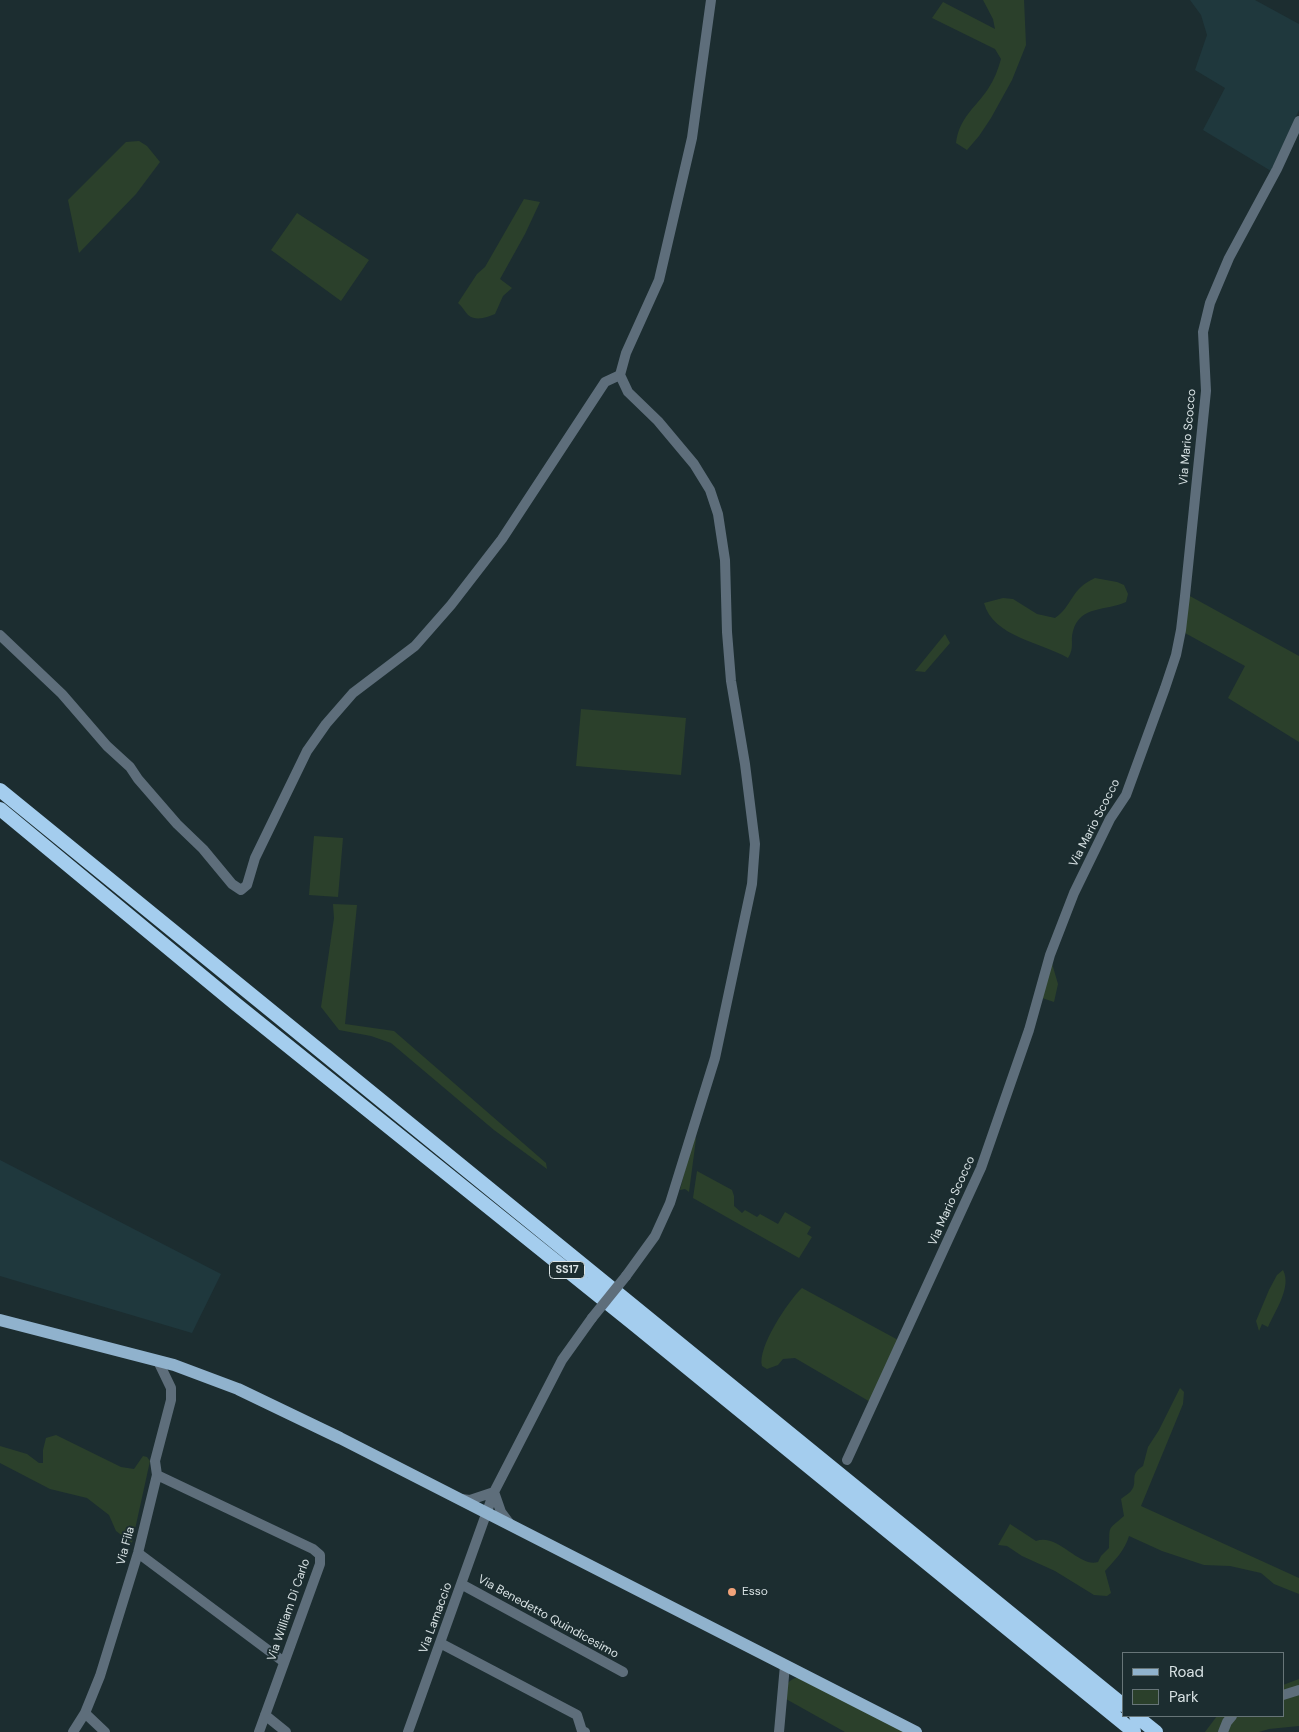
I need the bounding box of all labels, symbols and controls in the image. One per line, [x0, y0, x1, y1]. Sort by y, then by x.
street label: Via Mario Scocco [1177, 388, 1199, 486]
street label: Via Mario Scocco [1067, 777, 1123, 869]
street label: Via Mario Scocco [926, 1154, 978, 1248]
road number: SS17 [550, 1262, 584, 1278]
street label: Via Fila [114, 1525, 138, 1567]
street label: Via William Di Carlo [265, 1557, 313, 1663]
street label: Via Benedetto Quindicesimo [475, 1572, 621, 1662]
street label: Via Lamaccio [417, 1581, 455, 1655]
place label: Esso [742, 1585, 768, 1599]
marker: Esso [726, 1586, 738, 1598]
legend [1122, 1652, 1284, 1717]
text: Road [1169, 1662, 1204, 1682]
text: Park [1169, 1687, 1199, 1707]

